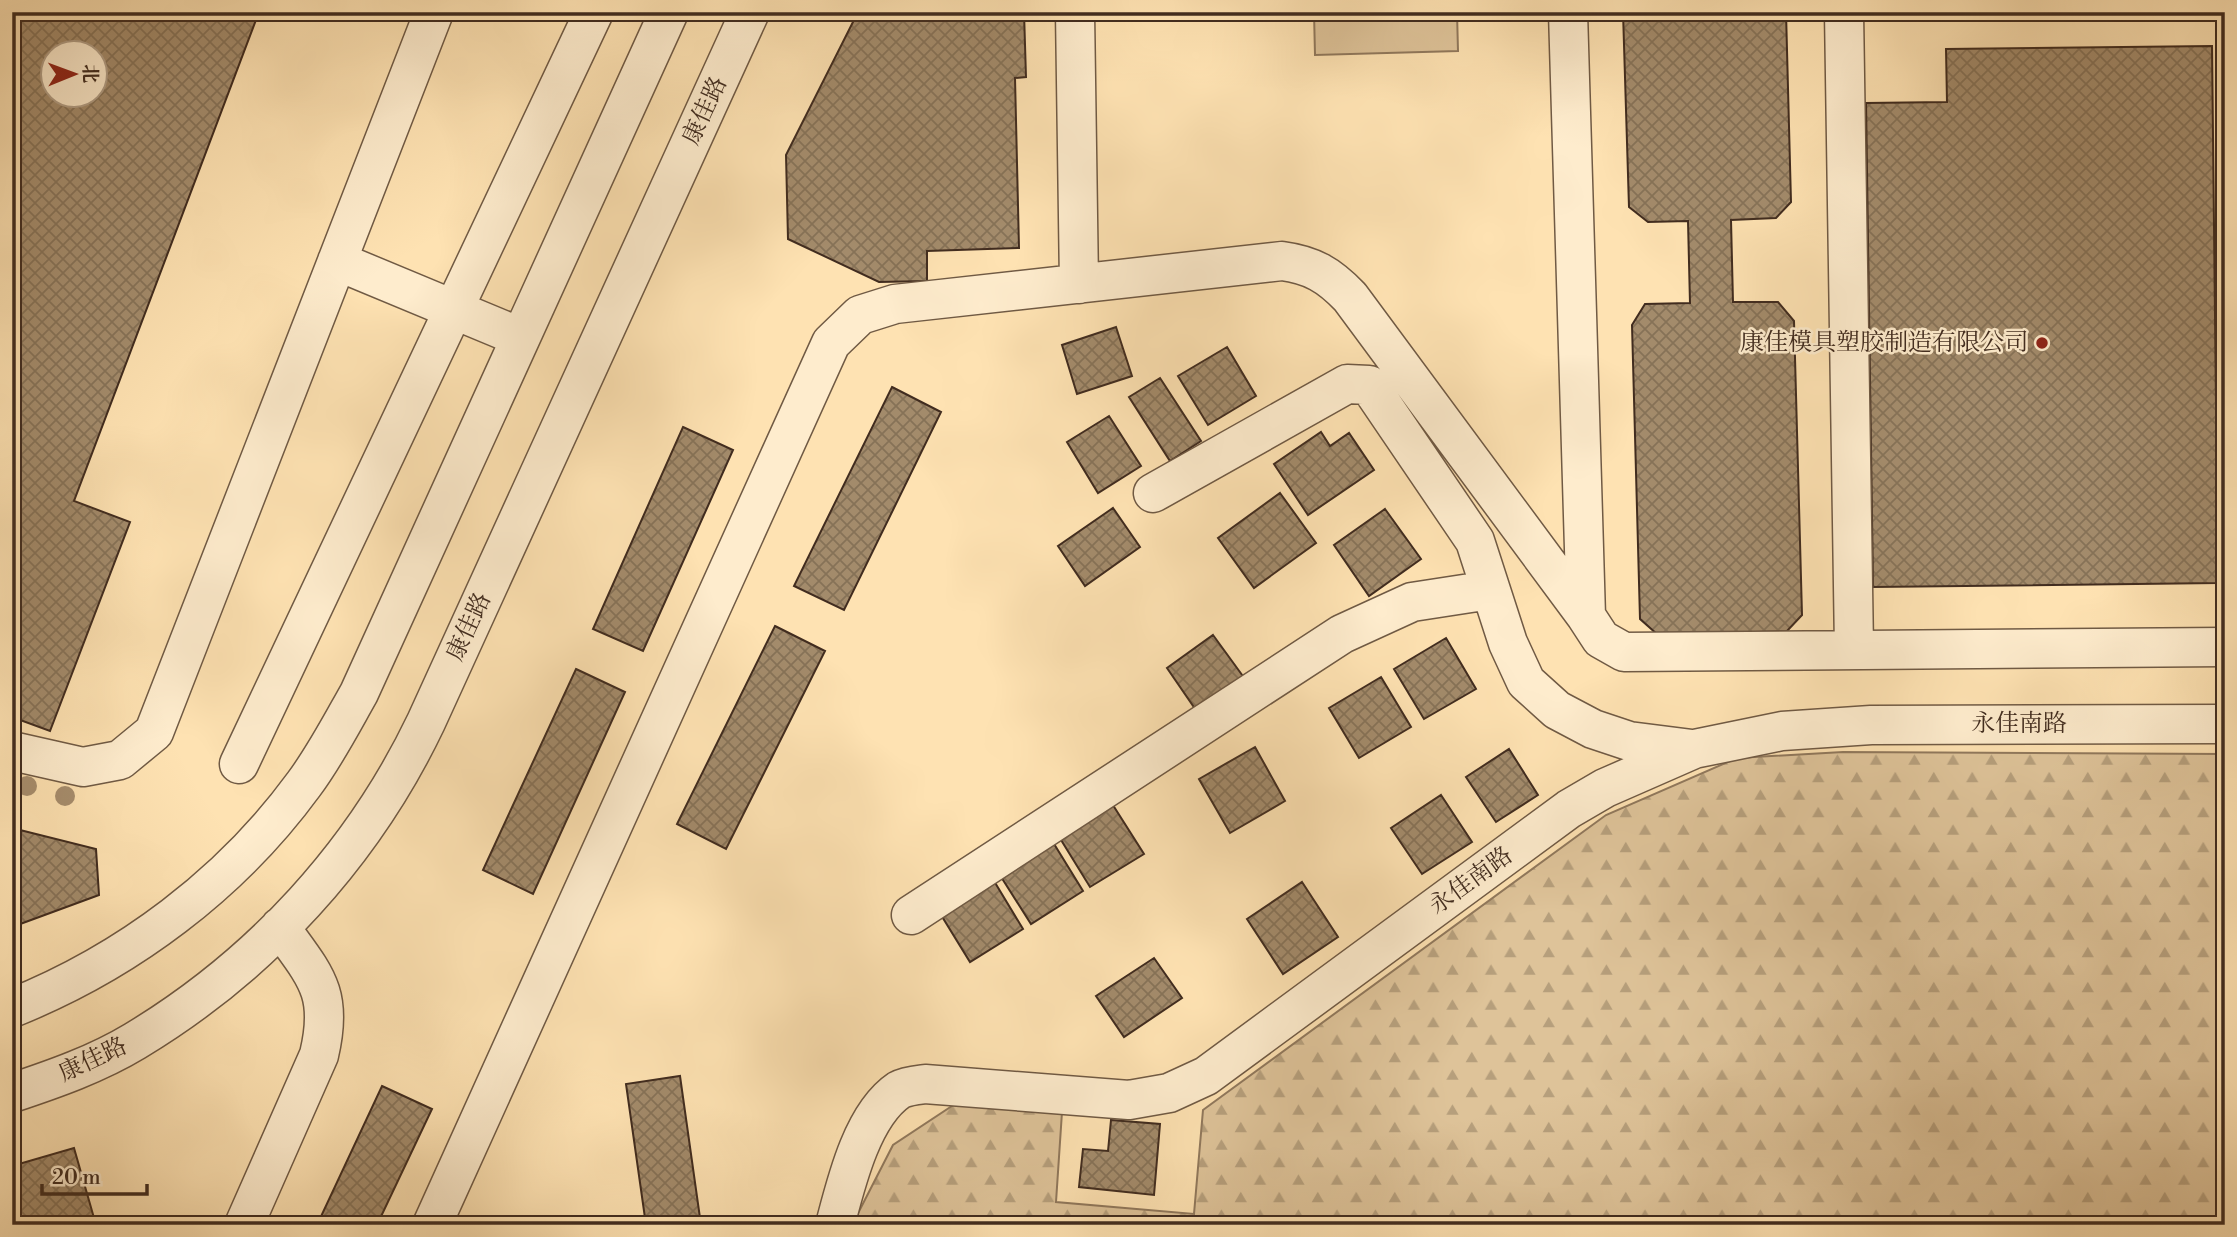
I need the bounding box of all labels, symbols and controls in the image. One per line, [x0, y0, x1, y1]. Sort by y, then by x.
north arrow [38, 38, 108, 108]
text: 北 [78, 64, 102, 83]
street label: 康佳路 [676, 72, 734, 150]
place label: 康佳模具塑胶制造有限公司 [1740, 328, 2028, 358]
marker: 康佳模具塑胶制造有限公司 [2034, 335, 2050, 351]
street label: 康佳路 [440, 588, 498, 666]
street label: 永佳南路 [1971, 709, 2067, 739]
street label: 永佳南路 [1423, 841, 1519, 921]
street label: 康佳路 [54, 1031, 132, 1089]
scale bar [42, 1153, 147, 1197]
text: 20 m [52, 1165, 101, 1191]

